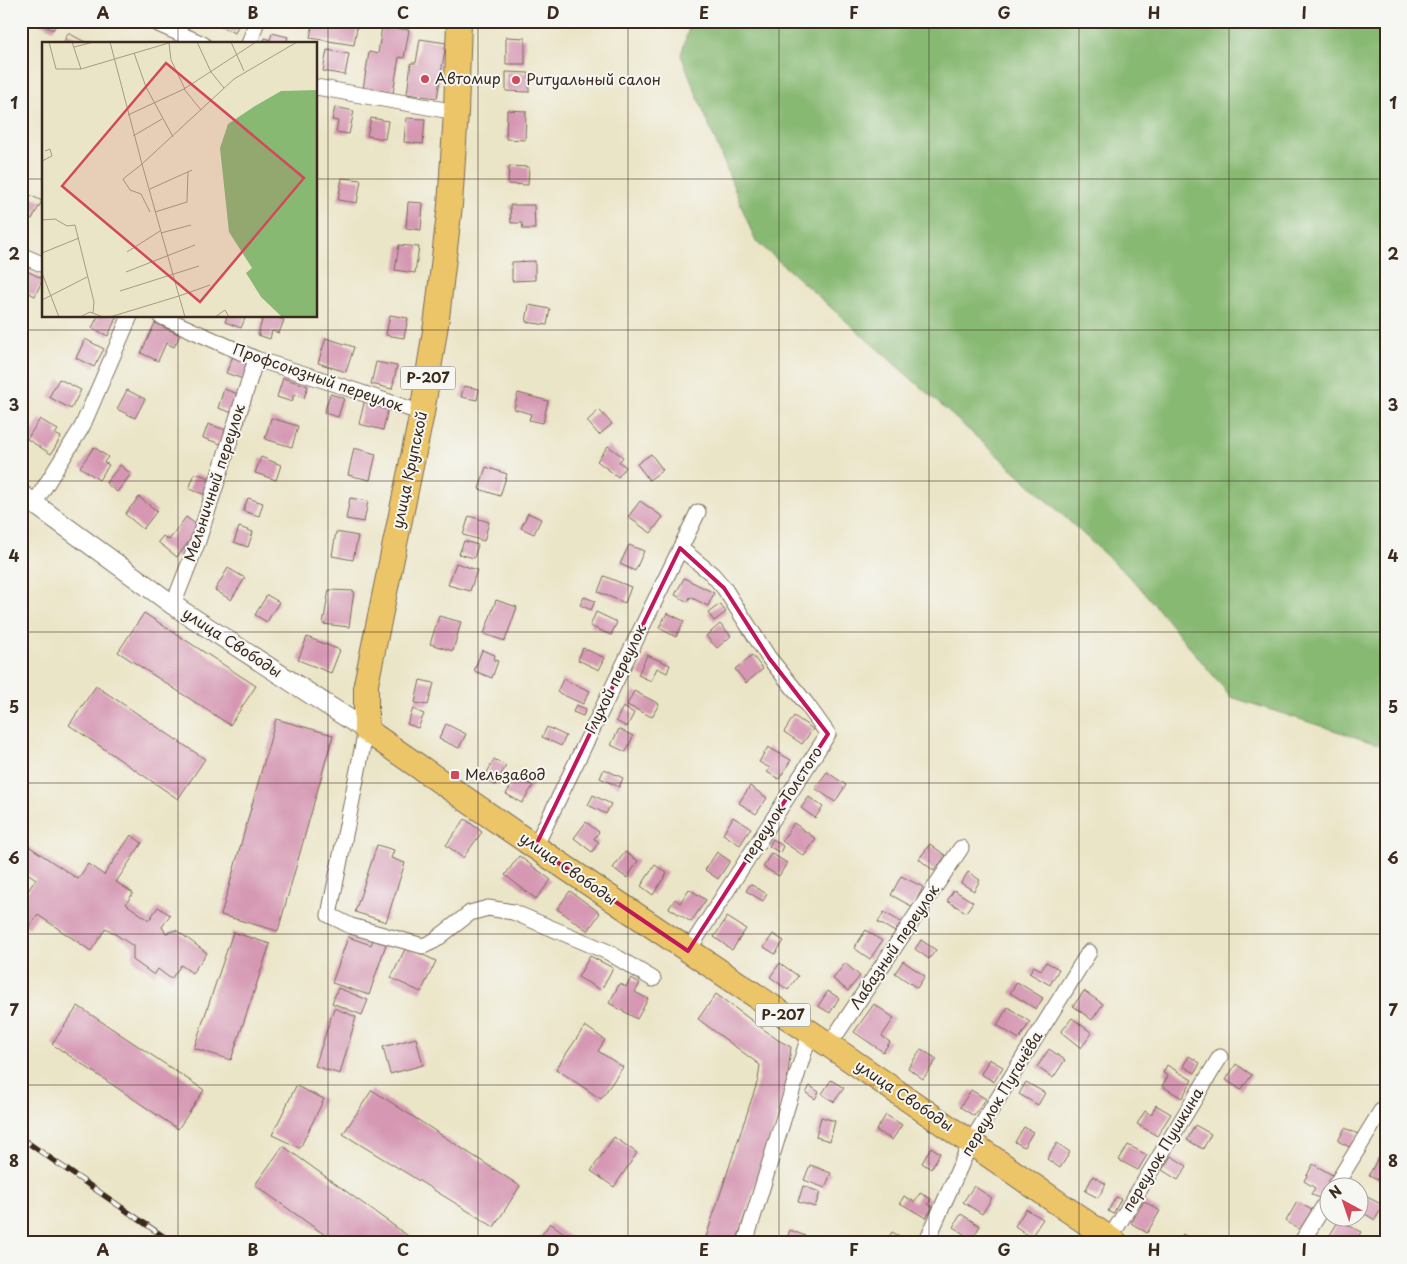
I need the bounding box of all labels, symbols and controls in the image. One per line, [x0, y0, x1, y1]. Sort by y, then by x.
text: A [97, 0, 110, 24]
text: B [248, 0, 259, 24]
text: C [397, 0, 409, 24]
text: D [547, 0, 559, 24]
text: E [699, 0, 709, 24]
text: F [849, 0, 859, 24]
text: G [997, 0, 1011, 24]
text: H [1148, 0, 1160, 24]
text: I [1301, 0, 1307, 24]
inset map [42, 42, 318, 318]
place label: Автомир [435, 66, 501, 89]
place label: Ритуальный салон [526, 67, 661, 90]
marker: Автомир [419, 73, 431, 85]
marker: Ритуальный салон [510, 74, 522, 86]
text: 1 [10, 90, 18, 114]
text: 1 [1389, 90, 1397, 114]
text: 2 [8, 241, 20, 265]
text: 2 [1387, 241, 1399, 265]
street label: Профсоюзный переулок [230, 337, 407, 417]
road number: Р-207 [400, 366, 456, 389]
text: 3 [9, 392, 19, 416]
text: 3 [1388, 392, 1398, 416]
street label: Мельничный переулок [177, 401, 250, 564]
street label: улица Крупской [385, 409, 432, 530]
text: 4 [9, 543, 20, 567]
text: 4 [1388, 543, 1399, 567]
street label: улица Свободы [179, 601, 287, 683]
street label: Глухой переулок [578, 620, 651, 737]
text: 5 [9, 694, 19, 718]
text: 5 [1388, 694, 1398, 718]
street label: переулок Толстого [734, 741, 827, 867]
place label: Мельзавод [465, 762, 545, 785]
marker: Мельзавод [449, 769, 461, 781]
street label: улица Свободы [515, 826, 622, 910]
text: 6 [8, 845, 20, 869]
text: 6 [1387, 845, 1399, 869]
street label: Лабазный переулок [843, 879, 944, 1013]
text: 7 [9, 997, 19, 1021]
text: 7 [1388, 997, 1398, 1021]
road number: Р-207 [756, 1004, 810, 1026]
street label: переулок Пугачёва [954, 1026, 1048, 1160]
street label: улица Свободы [851, 1053, 959, 1136]
street label: переулок Пушкина [1115, 1082, 1208, 1216]
text: 8 [9, 1148, 19, 1172]
text: 8 [1388, 1148, 1398, 1172]
north arrow [1320, 1176, 1370, 1226]
text: N [1324, 1180, 1346, 1203]
text: A [97, 1237, 110, 1261]
text: B [248, 1237, 259, 1261]
text: C [397, 1237, 409, 1261]
text: D [547, 1237, 559, 1261]
text: E [699, 1237, 709, 1261]
text: F [849, 1237, 859, 1261]
text: G [997, 1237, 1011, 1261]
text: H [1148, 1237, 1160, 1261]
text: I [1301, 1237, 1307, 1261]

